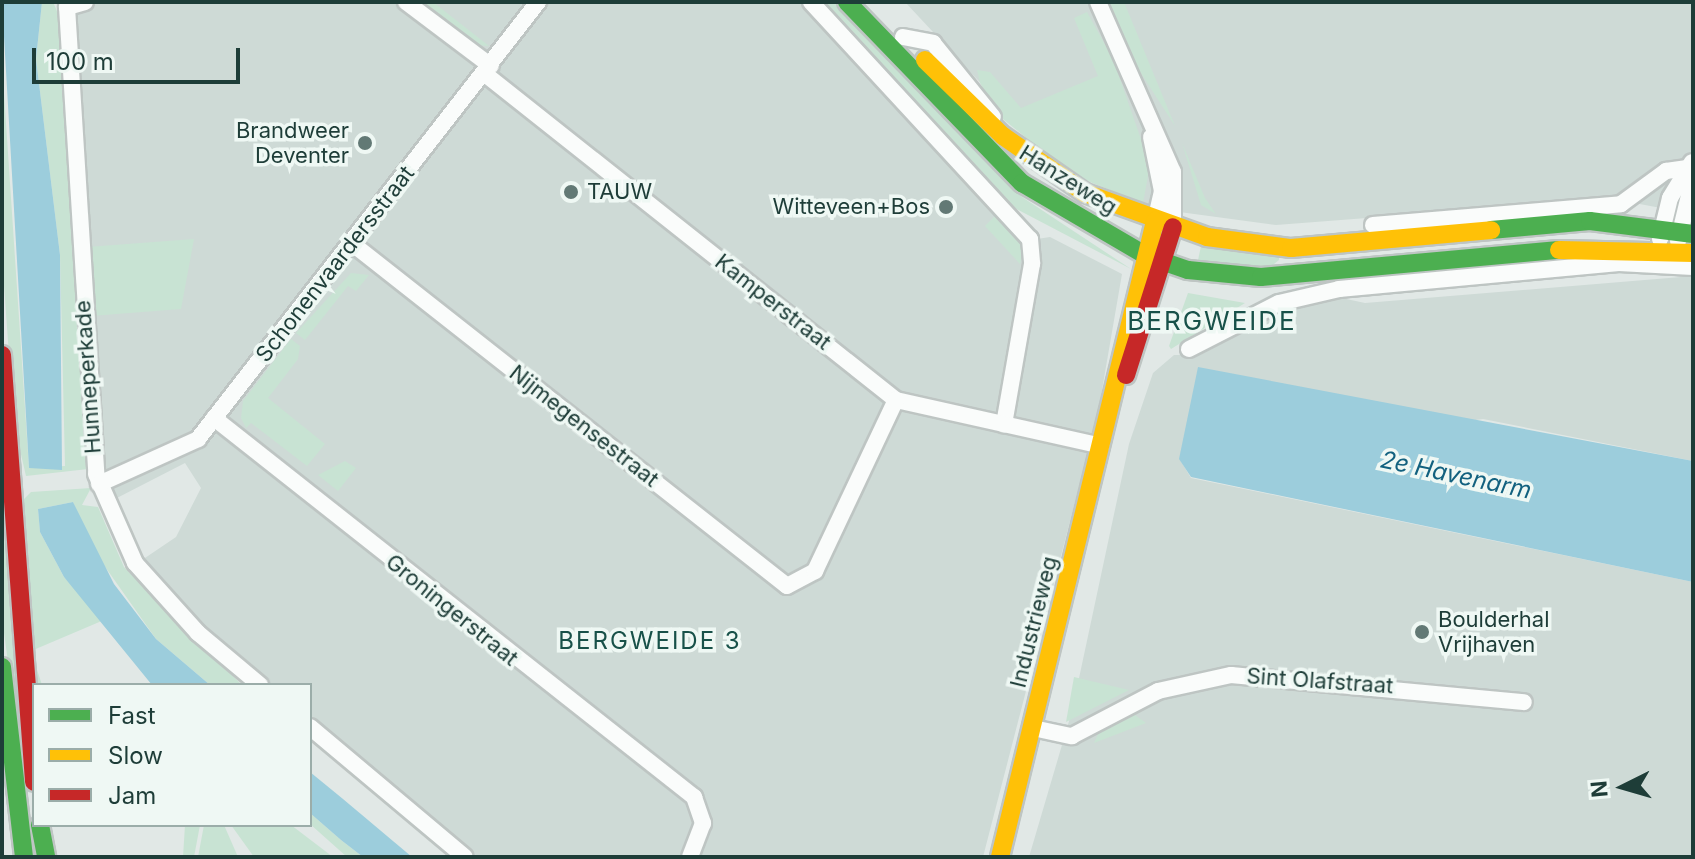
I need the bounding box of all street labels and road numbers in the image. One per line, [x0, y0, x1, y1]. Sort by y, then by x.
street label: Hanzeweg [1014, 140, 1122, 220]
street label: Schonenvaardersstraat [250, 161, 420, 367]
street label: Kamperstraat [710, 249, 836, 355]
street label: Hunneperkade [69, 299, 107, 455]
street label: Nijmegensestraat [504, 360, 664, 492]
street label: Groningerstraat [381, 549, 523, 671]
street label: Industrieweg [1005, 554, 1063, 690]
street label: Sint Olafstraat [1246, 663, 1394, 699]

